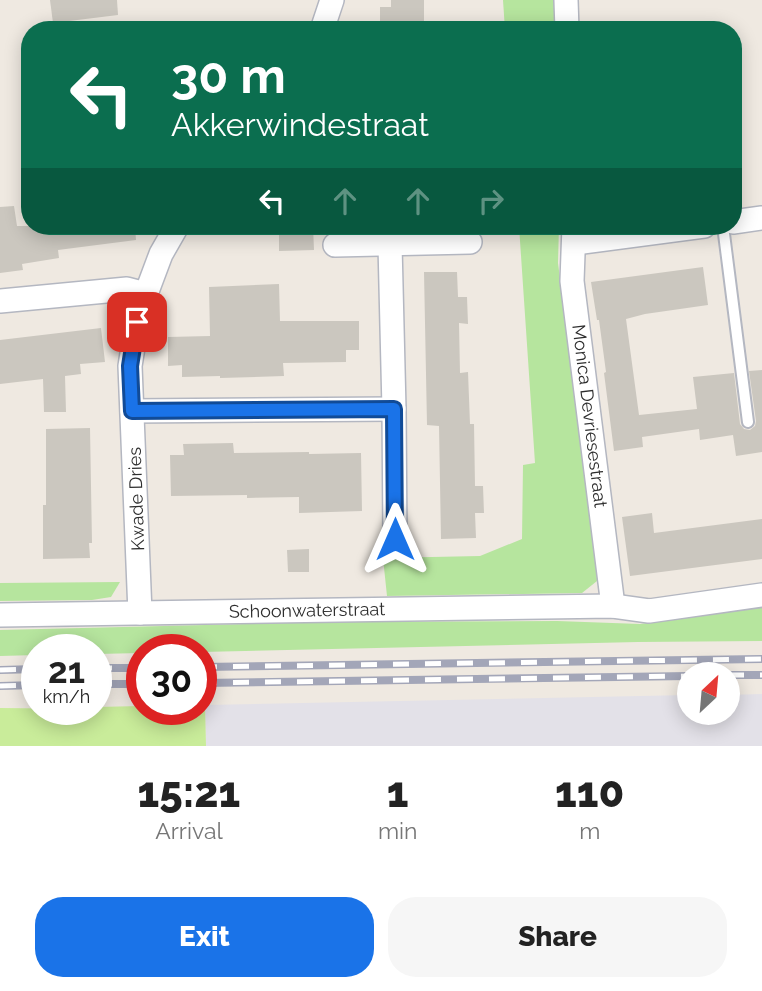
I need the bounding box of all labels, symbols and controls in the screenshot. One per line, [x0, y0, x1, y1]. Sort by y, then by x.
text: 30 m [171, 47, 286, 104]
icon: left [56, 49, 147, 140]
text: Akkerwindestraat [171, 106, 429, 143]
icon: left [253, 182, 291, 220]
icon: ahead [326, 182, 364, 220]
icon: ahead [399, 182, 437, 220]
icon: right [472, 182, 510, 220]
pin [107, 292, 167, 352]
icon: arrive [118, 303, 156, 341]
street label: Monica Devriesestraat [568, 323, 612, 509]
street label: Kwade Dries [124, 446, 148, 551]
position arrow [358, 502, 432, 576]
street label: Schoonwaterstraat [229, 598, 385, 622]
speed limit sign: 30 [126, 634, 217, 725]
text: 21 [48, 650, 85, 691]
north arrow [677, 662, 740, 724]
map controls [677, 662, 740, 725]
text: km/h [43, 686, 90, 707]
text: 15:21 [138, 768, 240, 817]
text: 1 [387, 768, 409, 817]
text: 110 [555, 768, 624, 817]
text: Arrival [155, 817, 223, 844]
text: min [378, 817, 418, 844]
text: m [579, 817, 600, 844]
button: Exit [35, 897, 374, 977]
button: Share [388, 897, 727, 977]

